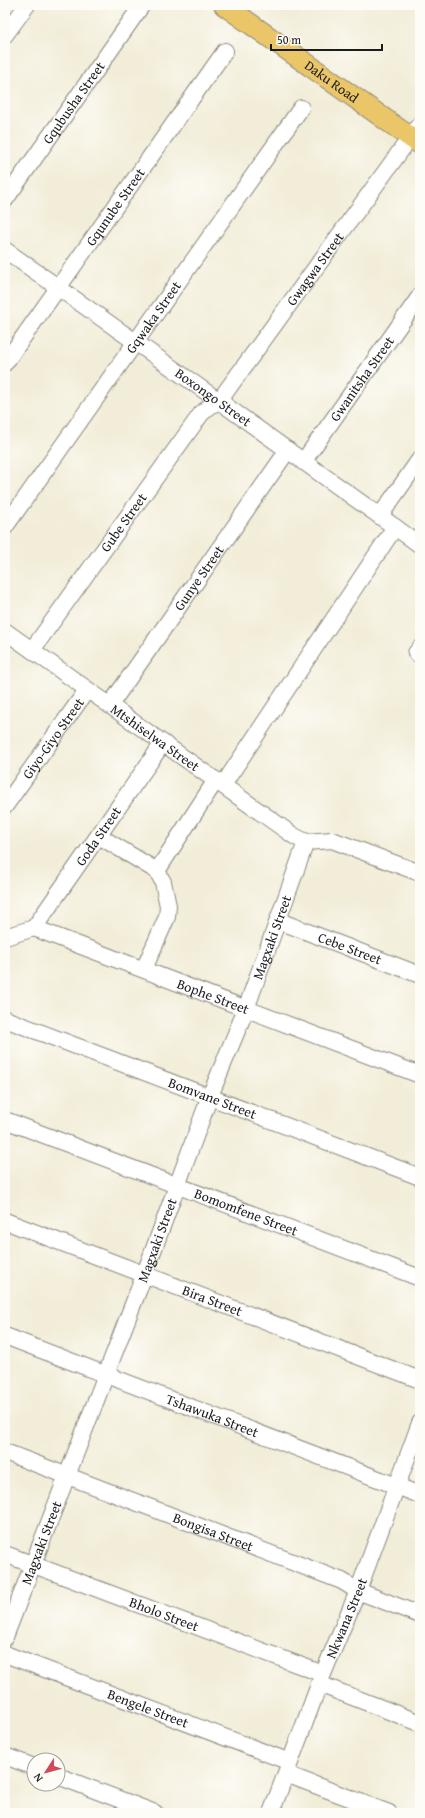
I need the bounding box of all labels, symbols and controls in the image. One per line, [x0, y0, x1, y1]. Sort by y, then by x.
scale bar [271, 26, 382, 52]
text: 50 m [277, 31, 301, 48]
street label: Daku Road [300, 55, 363, 108]
street label: Gqubusha Street [37, 57, 109, 148]
street label: Gqunube Street [81, 164, 150, 250]
street label: Gwagwa Street [281, 228, 348, 310]
street label: Gqwaka Street [121, 277, 186, 357]
street label: Gwanitsha Street [325, 332, 399, 425]
street label: Boxongo Street [171, 363, 256, 431]
street label: Gube Street [95, 489, 151, 556]
street label: Gunye Street [169, 541, 229, 615]
street label: Giyo-Giyo Street [17, 693, 89, 783]
street label: Mtshiselwa Street [107, 699, 204, 776]
street label: Goda Street [70, 802, 126, 870]
street label: Magxaki Street [247, 892, 296, 982]
street label: Cebe Street [315, 927, 385, 969]
street label: Bophe Street [174, 973, 252, 1019]
street label: Bomvane Street [166, 1072, 259, 1124]
street label: Bomomfene Street [192, 1183, 301, 1241]
street label: Magxaki Street [132, 1195, 182, 1285]
street label: Bira Street [179, 1280, 245, 1321]
street label: Tshawuka Street [163, 1389, 261, 1442]
street label: Magxaki Street [16, 1498, 66, 1588]
street label: Bongisa Street [170, 1507, 256, 1556]
street label: Nkwana Street [321, 1575, 372, 1662]
street label: Bholo Street [127, 1592, 202, 1636]
street label: Bengele Street [105, 1684, 191, 1733]
north arrow [26, 1752, 66, 1792]
text: N [29, 1770, 47, 1786]

